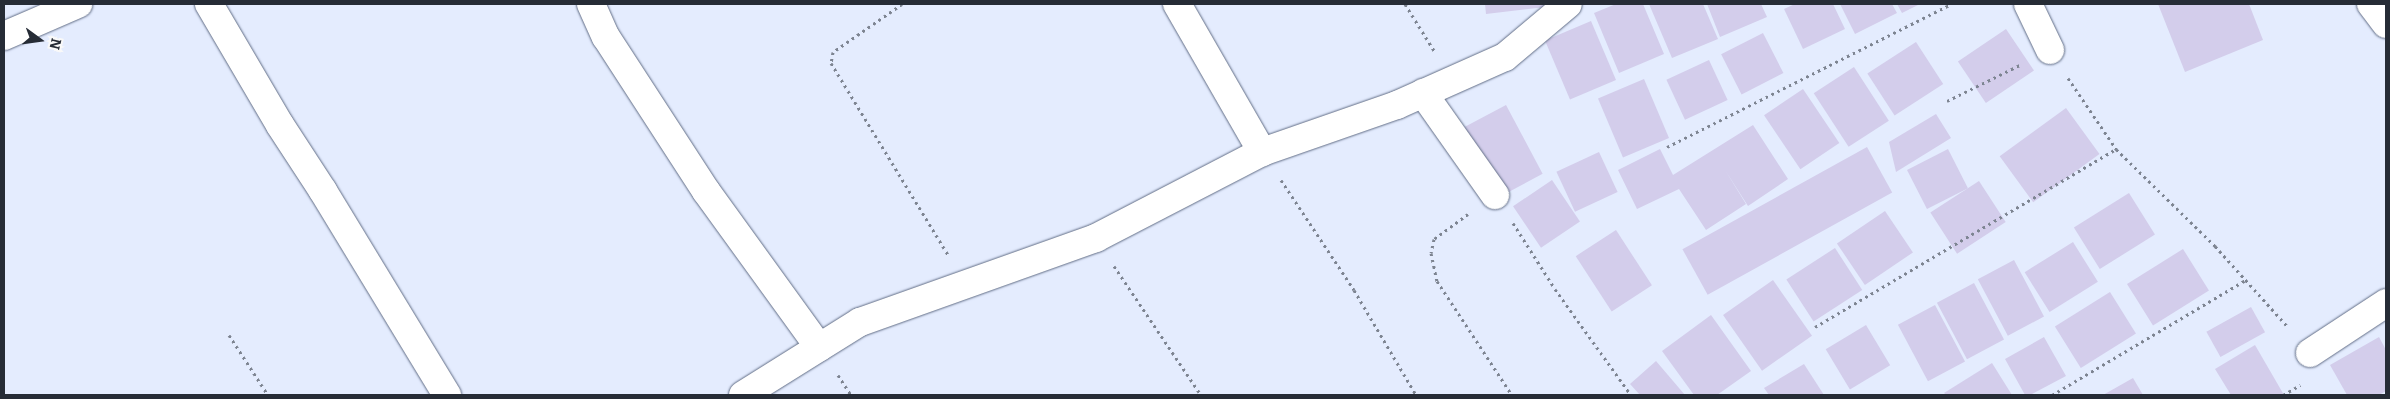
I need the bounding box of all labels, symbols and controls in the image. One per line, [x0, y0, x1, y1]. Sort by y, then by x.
north arrow [15, 15, 65, 65]
text: N [45, 36, 65, 51]

